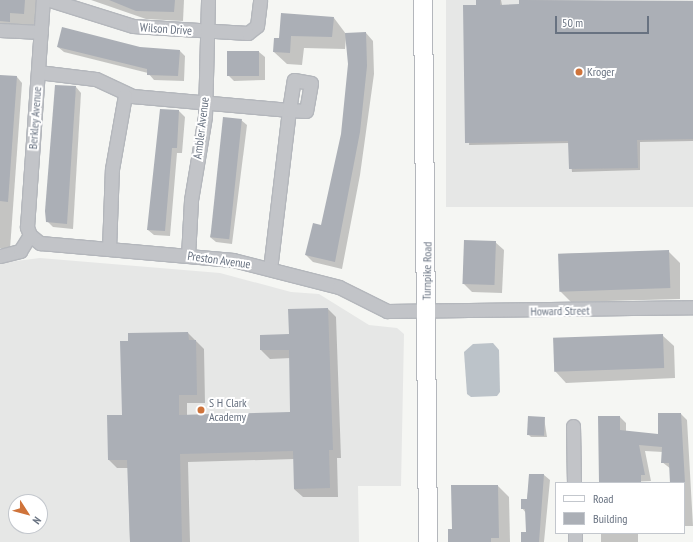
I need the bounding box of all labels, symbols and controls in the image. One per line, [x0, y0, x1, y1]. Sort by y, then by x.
scale bar [557, 8, 651, 34]
text: 50 m [562, 15, 583, 30]
street label: Wilson Drive [139, 20, 193, 38]
place label: Kroger [587, 65, 615, 79]
marker: Kroger [574, 67, 584, 77]
street label: Berkley Avenue [26, 86, 44, 150]
street label: Ambler Avenue [190, 96, 212, 160]
street label: Turnpike Road [419, 242, 435, 300]
street label: Preston Avenue [186, 248, 252, 272]
street label: Howard Street [530, 303, 590, 319]
place label: S H Clark Academy [209, 396, 247, 424]
marker: S H Clark Academy [196, 405, 206, 415]
legend [555, 482, 685, 534]
text: Road [593, 491, 613, 506]
north arrow [8, 494, 48, 534]
text: Building [593, 511, 628, 526]
text: N [29, 514, 44, 527]

